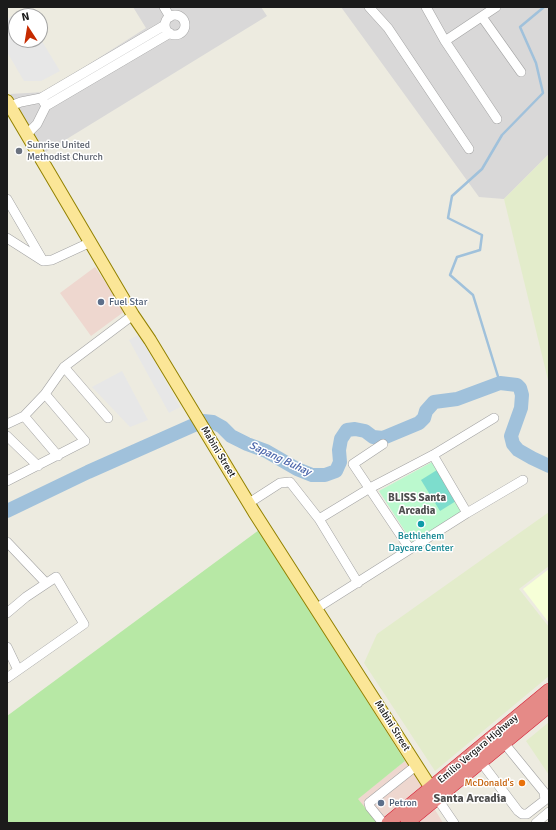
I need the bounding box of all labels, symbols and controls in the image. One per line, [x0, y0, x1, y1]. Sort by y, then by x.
north arrow [8, 8, 48, 48]
text: N [21, 10, 31, 24]
place label: Sunrise United Methodist Church [27, 139, 103, 162]
marker: Sunrise United Methodist Church [14, 146, 24, 156]
place label: Fuel Star [109, 296, 147, 308]
marker: Fuel Star [96, 297, 106, 307]
street label: Mabini Street [198, 424, 238, 480]
water label: Sapang Buhay [247, 439, 313, 479]
district label: BLISS Santa Arcadia [388, 491, 446, 517]
marker: Bethlehem Daycare Center [416, 519, 426, 529]
place label: Bethlehem Daycare Center [389, 530, 453, 554]
street label: Mabini Street [372, 698, 412, 754]
street label: Emilio Vergara Highway [435, 712, 521, 786]
place label: McDonald's [464, 777, 514, 789]
marker: McDonald's [517, 778, 527, 788]
district label: Santa Arcadia [434, 792, 506, 806]
place label: Petron [389, 797, 417, 809]
marker: Petron [376, 798, 386, 808]

